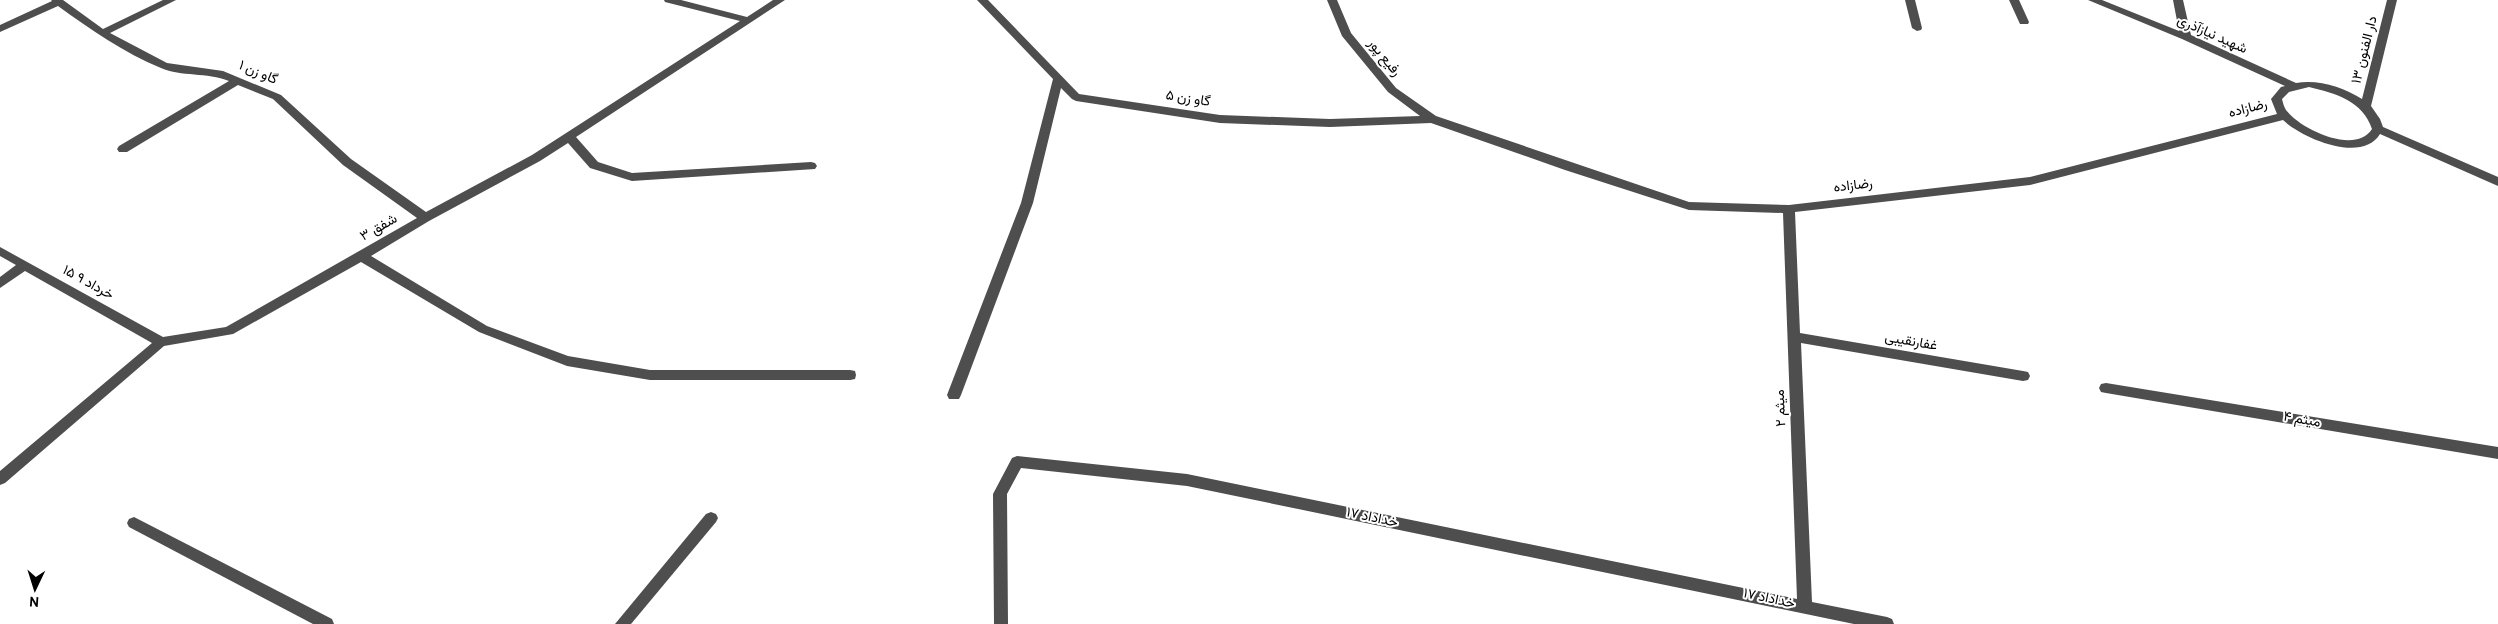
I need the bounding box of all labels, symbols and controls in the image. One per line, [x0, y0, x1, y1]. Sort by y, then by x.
street label: شهید نیازآذری [2174, 12, 2250, 58]
street label: دار الفنون ۱۳ [2348, 14, 2382, 86]
street label: رفیع پور [1362, 35, 1405, 81]
street label: گاو زن ۱ [236, 57, 280, 89]
street label: گاو زن ۵ [1165, 87, 1211, 111]
street label: رضازاده [2227, 96, 2269, 122]
street label: رضازاده [1832, 175, 1874, 197]
street label: شفق ۳ [357, 211, 401, 245]
street label: ۱۵ خرداد ۹ [59, 262, 117, 304]
street label: غفارنقیبی [1883, 329, 1939, 355]
street label: میثم ۲ [1772, 389, 1790, 427]
street label: میثم ۴ [2282, 408, 2322, 432]
street label: خداداد ۱۷ [1345, 504, 1399, 532]
north arrow [10, 564, 60, 614]
street label: خداداد ۱۷ [1742, 585, 1796, 613]
text: N [29, 592, 40, 609]

